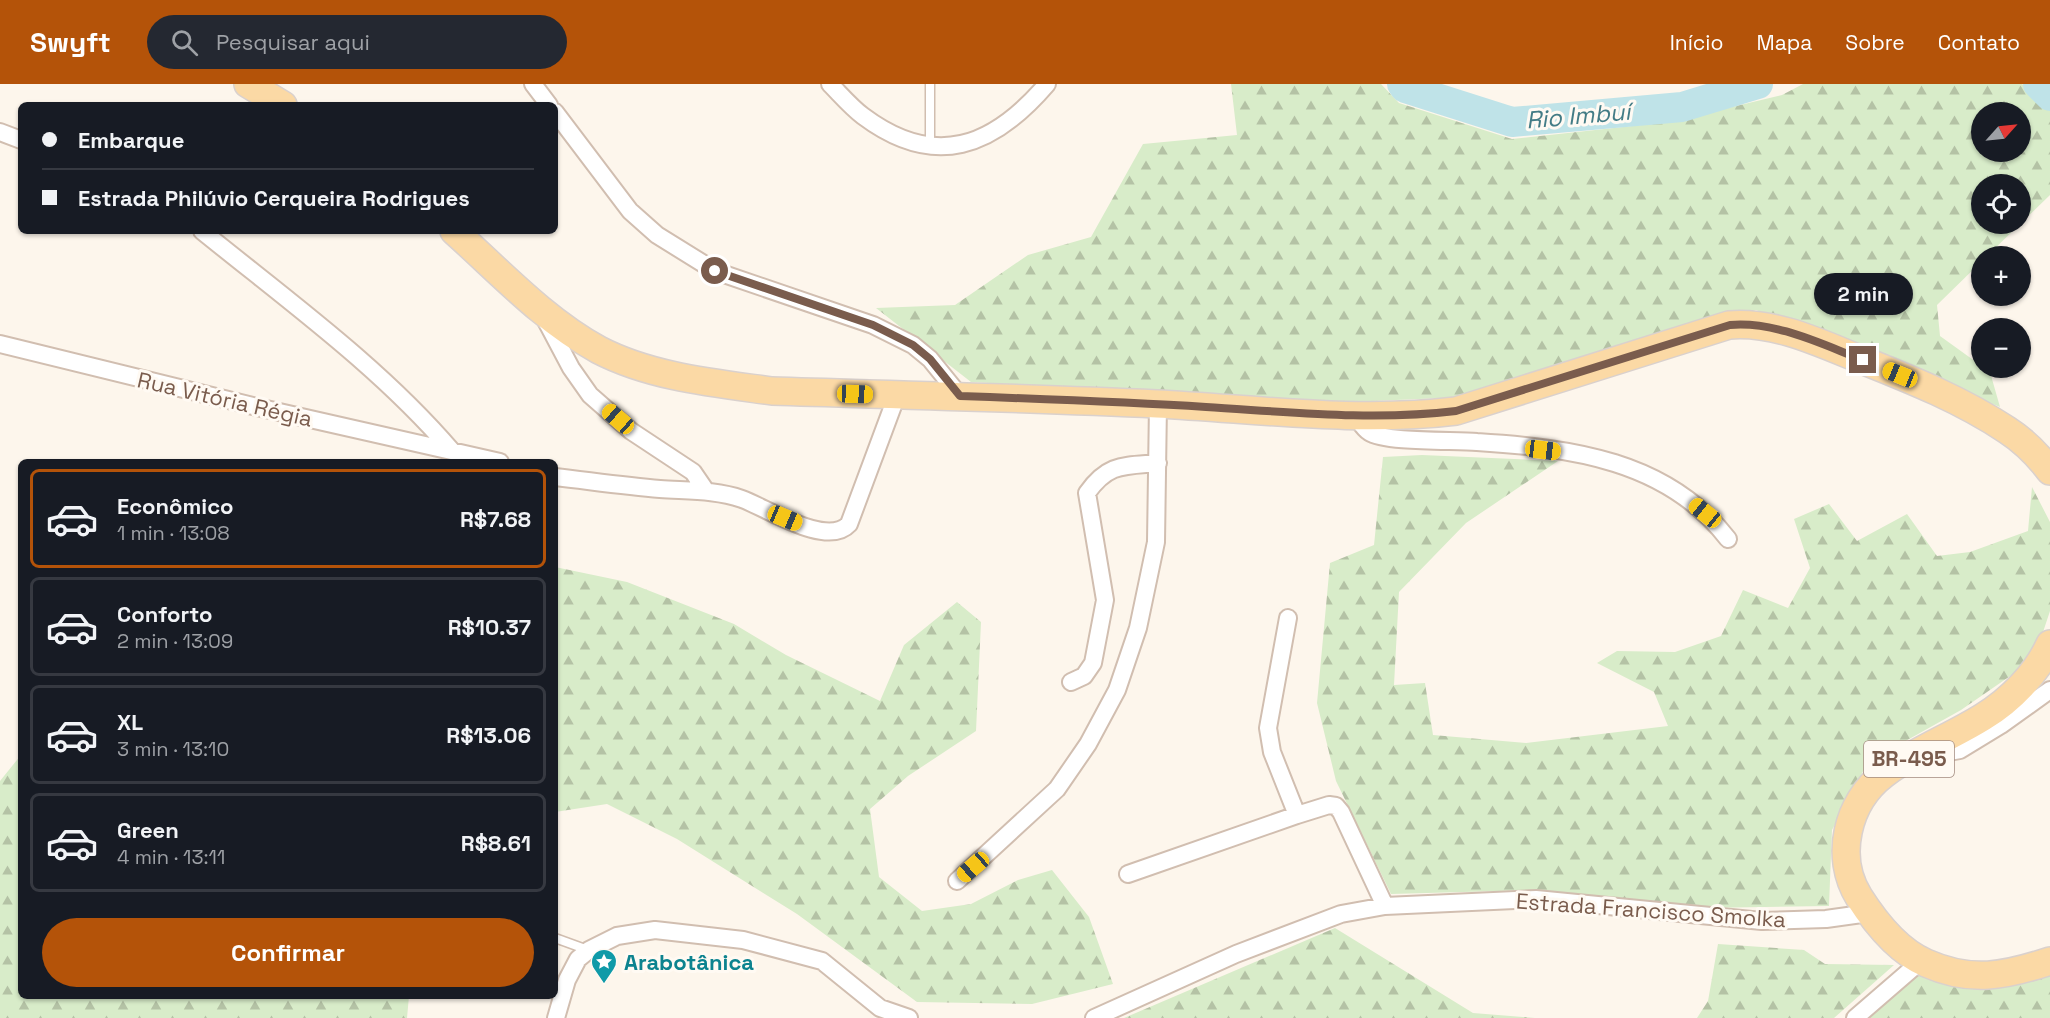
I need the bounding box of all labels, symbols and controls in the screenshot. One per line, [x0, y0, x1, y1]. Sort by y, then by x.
search box [147, 15, 567, 69]
text: Swyft [30, 24, 111, 60]
icon: search [168, 26, 201, 59]
text: Pesquisar aqui [216, 28, 370, 56]
text: Início [1670, 29, 1723, 56]
text: Mapa [1756, 29, 1812, 56]
text: Sobre [1845, 29, 1905, 56]
text: Contato [1938, 29, 2020, 56]
water label: Rio Imbuí [1525, 95, 1635, 135]
north arrow [1971, 102, 2031, 162]
map controls [1971, 102, 2031, 378]
text: Embarque [78, 126, 184, 154]
button: locate [1971, 174, 2031, 234]
text: Estrada Philúvio Cerqueira Rodrigues [78, 184, 470, 212]
button: + [1971, 246, 2031, 306]
route start [701, 257, 728, 284]
callout: 2 min [1814, 273, 1912, 315]
text: 2 min [1838, 281, 1889, 307]
button: − [1971, 318, 2031, 378]
route end [1849, 346, 1876, 373]
car [1880, 360, 1920, 390]
street label: Rua Vitória Régia [135, 365, 316, 433]
car [837, 384, 873, 404]
car [599, 400, 637, 438]
car [1524, 439, 1562, 461]
icon: car [45, 492, 99, 546]
text: Econômico [117, 492, 234, 520]
car [1685, 495, 1725, 531]
car [765, 503, 805, 533]
text: R$7.68 [460, 505, 531, 533]
text: 1 min · 13:08 [117, 520, 230, 546]
icon: car [45, 600, 99, 654]
text: Conforto [117, 600, 212, 628]
text: R$10.37 [448, 613, 531, 641]
text: 2 min · 13:09 [117, 628, 233, 654]
icon: car [45, 708, 99, 762]
text: XL [117, 708, 143, 736]
text: R$13.06 [446, 721, 531, 749]
text: 3 min · 13:10 [117, 736, 229, 762]
road number: BR-495 [1864, 741, 1954, 777]
icon: car [45, 816, 99, 870]
text: Green [117, 816, 179, 844]
text: R$8.61 [461, 829, 531, 857]
text: 4 min · 13:11 [117, 844, 225, 870]
car [954, 848, 992, 886]
street label: Estrada Francisco Smolka [1515, 887, 1787, 933]
button: Confirmar [42, 918, 534, 987]
place icon: Arabotânica [589, 947, 619, 985]
place label: Arabotânica [624, 948, 754, 976]

